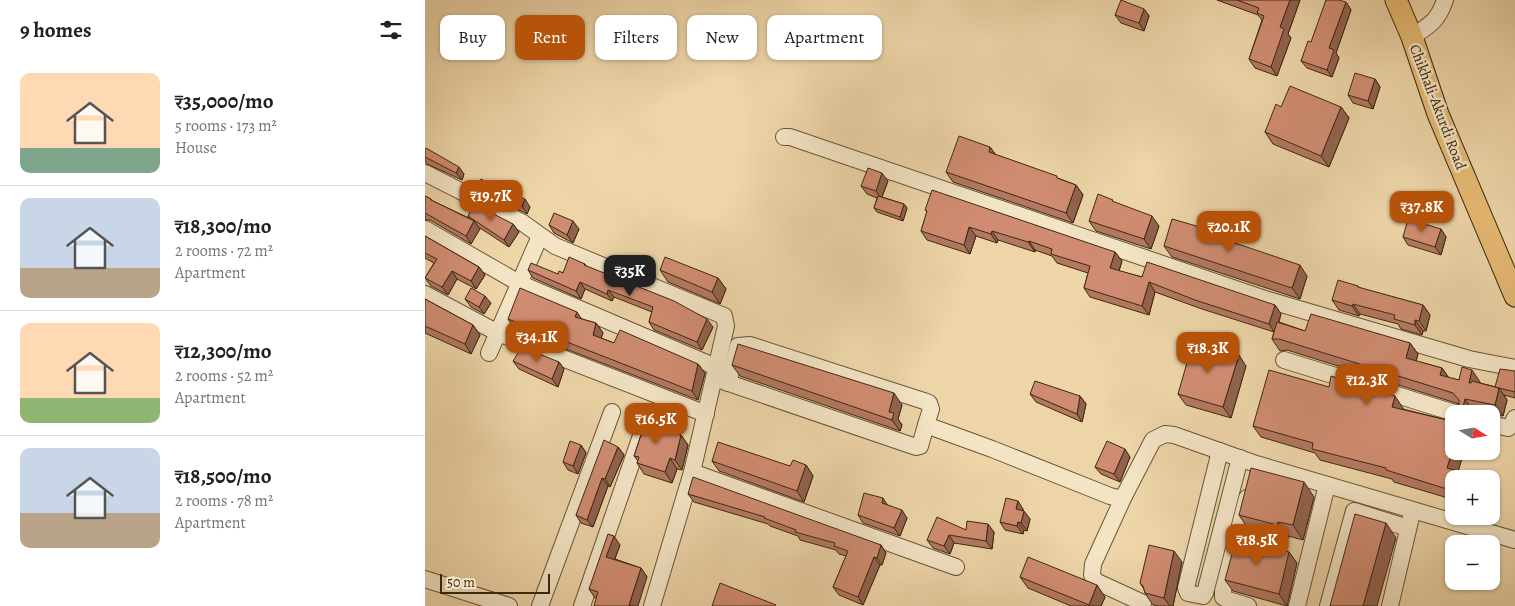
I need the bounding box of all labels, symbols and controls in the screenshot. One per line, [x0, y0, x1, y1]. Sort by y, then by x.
chip: Buy [440, 15, 505, 60]
chip: Rent [515, 15, 585, 60]
chip: Filters [595, 15, 677, 60]
chip: New [687, 15, 757, 60]
chip: Apartment [767, 15, 882, 60]
text: 9 homes [20, 16, 91, 44]
icon: filters [377, 16, 405, 44]
street label: Chikhali-Akurdi Road [1405, 41, 1472, 174]
text: ₹35,000/mo [175, 87, 274, 115]
icon: home [60, 93, 120, 153]
text: 5 rooms · 173 m² [175, 115, 277, 137]
text: House [175, 137, 217, 159]
pin: ₹19.7K [450, 180, 532, 222]
text: ₹19.7K [471, 185, 511, 207]
pin: ₹37.8K [1381, 190, 1463, 233]
text: ₹37.8K [1401, 196, 1443, 218]
pin: ₹20.1K [1188, 210, 1270, 253]
text: ₹18,300/mo [175, 212, 272, 240]
text: ₹20.1K [1208, 216, 1250, 238]
icon: home [60, 218, 120, 278]
text: 2 rooms · 72 m² [175, 240, 273, 262]
pin: ₹35K [600, 254, 660, 297]
text: ₹35K [615, 260, 645, 282]
text: Apartment [175, 262, 246, 284]
pin: ₹34.1K [496, 320, 578, 363]
text: ₹34.1K [516, 326, 558, 348]
pin: ₹18.3K [1167, 332, 1249, 374]
text: ₹12,300/mo [175, 337, 272, 365]
text: ₹18.3K [1187, 337, 1229, 359]
icon: home [60, 343, 120, 403]
pin: ₹12.3K [1326, 364, 1408, 406]
text: 2 rooms · 52 m² [175, 365, 273, 387]
text: ₹12.3K [1346, 369, 1388, 391]
text: Apartment [175, 387, 246, 409]
pin: ₹16.5K [615, 402, 697, 445]
north arrow [1445, 405, 1500, 460]
map controls [1445, 405, 1500, 590]
text: ₹16.5K [636, 408, 676, 430]
text: ₹18,500/mo [175, 462, 272, 490]
icon: home [60, 468, 120, 528]
button: + [1445, 470, 1500, 525]
text: 2 rooms · 78 m² [175, 490, 273, 512]
text: Apartment [175, 512, 246, 534]
pin: ₹18.5K [1216, 524, 1298, 566]
text: ₹18.5K [1236, 529, 1278, 551]
button: − [1445, 535, 1500, 590]
scale bar [440, 571, 550, 594]
text: 50 m [447, 573, 475, 592]

